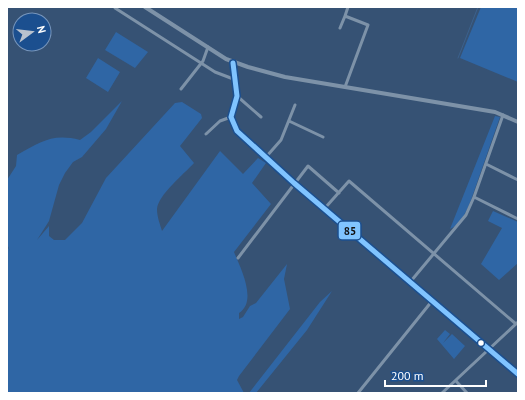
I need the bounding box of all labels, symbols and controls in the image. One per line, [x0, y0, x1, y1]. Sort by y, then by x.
north arrow [12, 12, 52, 52]
text: N [34, 24, 49, 35]
line badge: 85 [338, 221, 361, 240]
text: 85 [344, 224, 356, 238]
unlabelled marker [476, 338, 486, 348]
scale bar [385, 362, 486, 388]
text: 200 m [391, 368, 424, 383]

